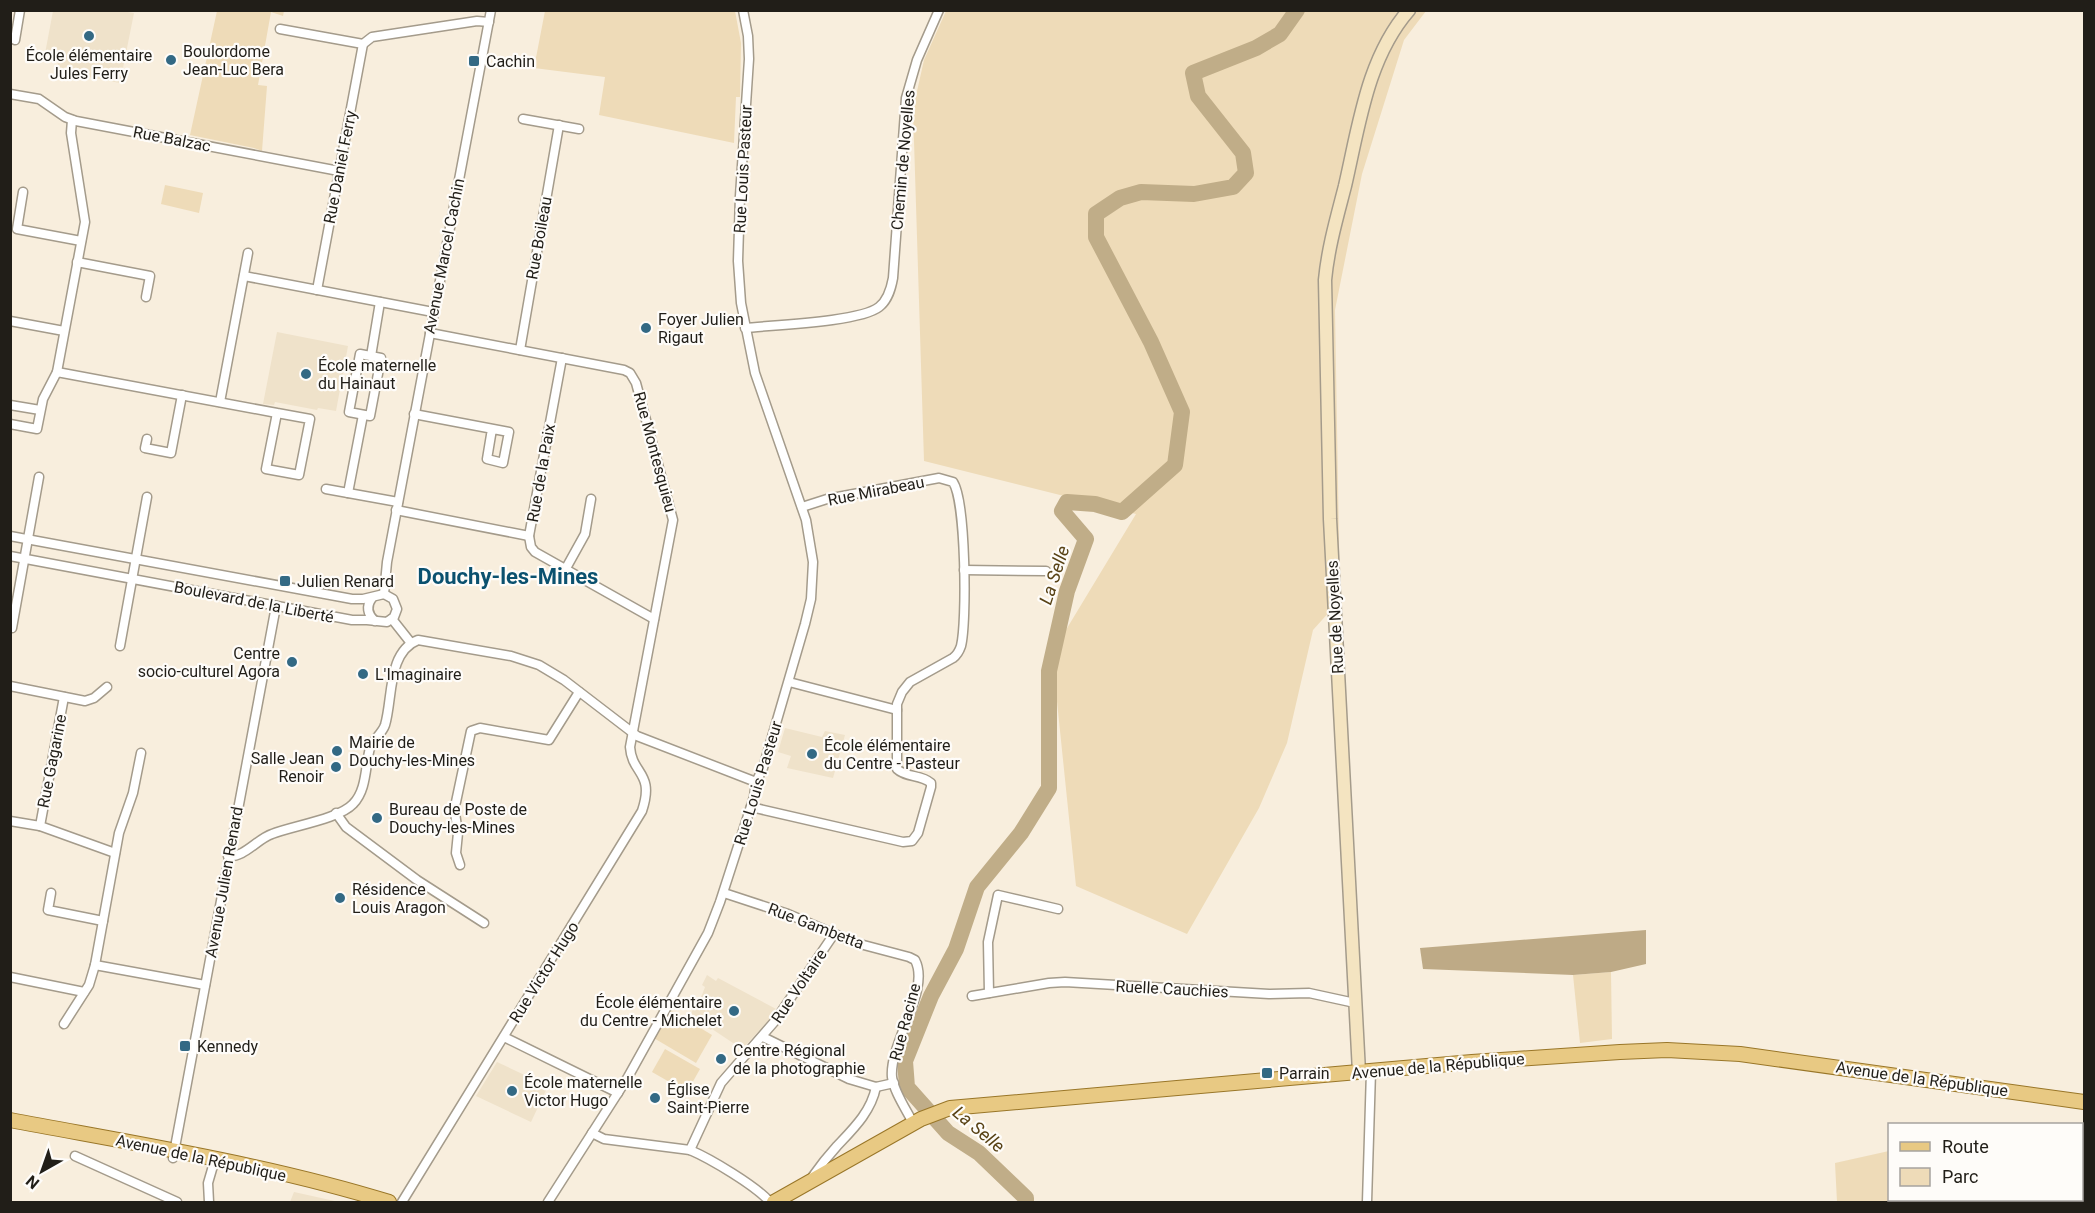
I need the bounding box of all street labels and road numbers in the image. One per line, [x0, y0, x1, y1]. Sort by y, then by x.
street label: Chemin de Noyelles [887, 89, 919, 231]
street label: Rue Louis Pasteur [730, 104, 756, 234]
street label: Rue Daniel Ferry [320, 108, 360, 225]
street label: Rue Balzac [132, 122, 212, 156]
street label: Avenue Marcel Cachin [420, 177, 468, 335]
street label: Rue Boileau [522, 195, 556, 281]
street label: Rue Montesquieu [630, 390, 680, 514]
street label: Rue de la Paix [523, 422, 559, 524]
street label: Rue Mirabeau [826, 472, 926, 510]
street label: Rue de Noyelles [1323, 560, 1347, 674]
street label: Boulevard de la Liberté [173, 577, 335, 627]
street label: Rue Gagarine [34, 713, 70, 809]
street label: Rue Louis Pasteur [730, 718, 786, 847]
street label: Avenue Julien Renard [201, 805, 247, 959]
street label: Rue Gambetta [765, 899, 867, 953]
street label: Rue Victor Hugo [505, 918, 583, 1026]
street label: Rue Voltaire [767, 945, 831, 1027]
street label: Ruelle Cauchies [1115, 977, 1229, 1001]
street label: Rue Racine [886, 981, 924, 1063]
street label: Avenue de la République [1351, 1049, 1525, 1083]
street label: Avenue de la République [1835, 1058, 2009, 1100]
street label: Avenue de la République [114, 1131, 288, 1185]

